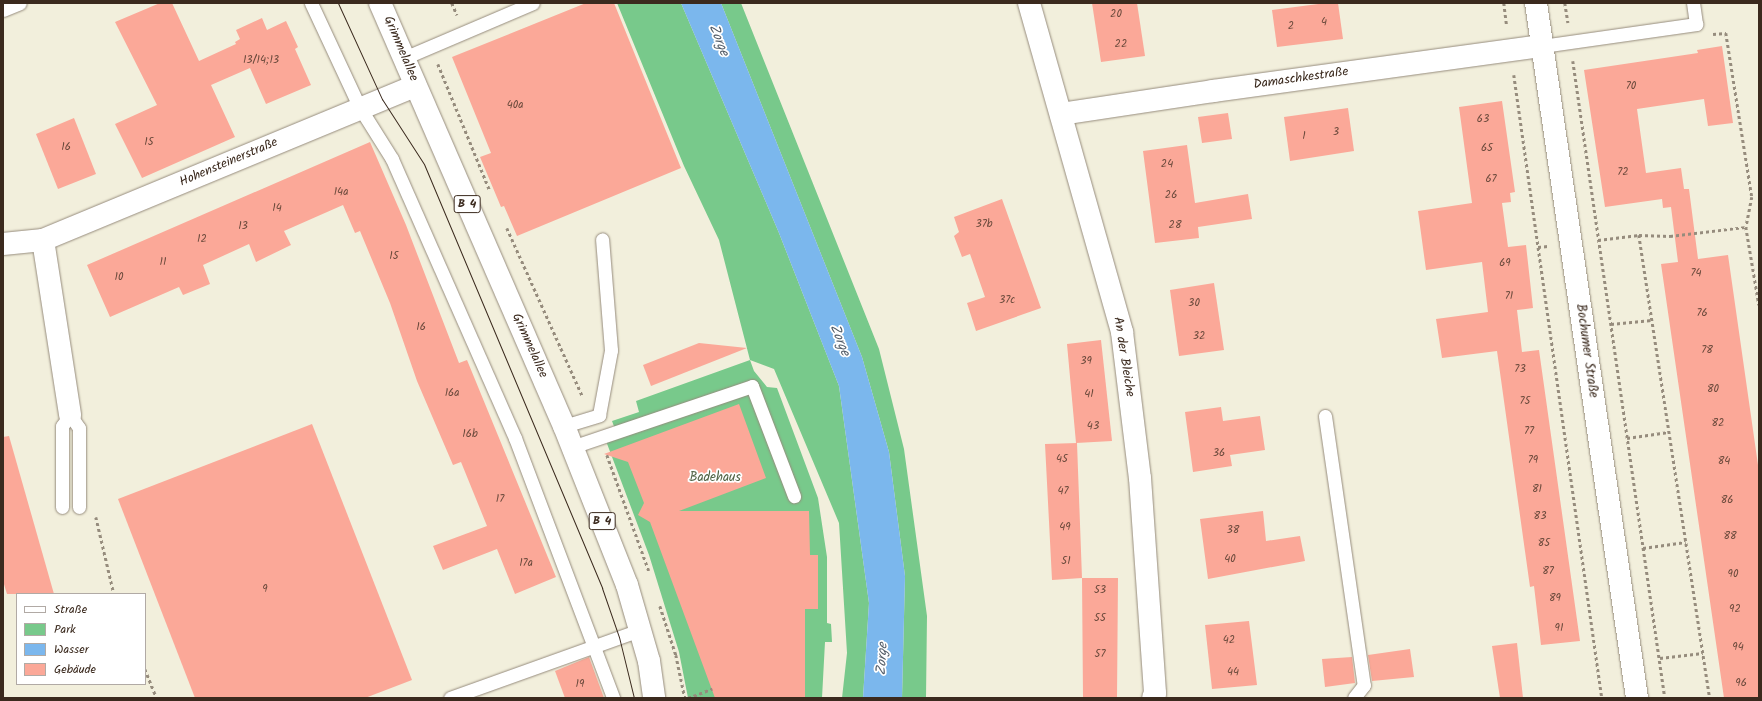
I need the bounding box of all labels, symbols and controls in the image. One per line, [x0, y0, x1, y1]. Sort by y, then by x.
house number: 20 [1110, 7, 1122, 21]
street label: Grimmelallee [379, 14, 421, 84]
house number: 4 [1321, 15, 1327, 29]
house number: 2 [1288, 19, 1294, 33]
water label: Zorge [705, 22, 733, 58]
house number: 22 [1115, 37, 1127, 51]
house number: 13/14;13 [243, 53, 279, 67]
street label: Damaschkestraße [1253, 65, 1349, 93]
house number: 70 [1626, 79, 1636, 93]
house number: 40a [507, 98, 523, 112]
house number: 63 [1477, 112, 1489, 126]
house number: 3 [1333, 125, 1339, 139]
house number: 1 [1302, 129, 1306, 143]
house number: 15 [144, 135, 154, 149]
street label: Hohensteinerstraße [177, 135, 281, 191]
house number: 16 [61, 140, 71, 154]
house number: 65 [1481, 141, 1493, 155]
house number: 24 [1161, 157, 1173, 171]
house number: 72 [1617, 165, 1629, 179]
house number: 67 [1485, 172, 1497, 186]
house number: 14a [334, 185, 348, 199]
house number: 26 [1165, 188, 1177, 202]
road number: B 4 [453, 194, 481, 214]
house number: 14 [272, 201, 282, 215]
house number: 37b [975, 217, 993, 231]
house number: 28 [1168, 218, 1182, 232]
house number: 13 [238, 219, 248, 233]
house number: 12 [197, 232, 207, 246]
house number: 15 [389, 249, 399, 263]
house number: 11 [160, 255, 166, 269]
house number: 69 [1499, 256, 1511, 270]
house number: 74 [1690, 266, 1702, 280]
house number: 10 [115, 270, 123, 284]
house number: 71 [1505, 289, 1513, 303]
house number: 37c [999, 293, 1015, 307]
house number: 30 [1188, 296, 1200, 310]
street label: Bochumer Straße [1572, 303, 1600, 399]
house number: 76 [1696, 306, 1708, 320]
street label: Grimmelallee [508, 311, 550, 381]
street label: An der Bleiche [1109, 316, 1137, 398]
house number: 16 [416, 320, 426, 334]
water label: Zorge [826, 322, 854, 358]
house number: 32 [1193, 329, 1205, 343]
house number: 78 [1701, 343, 1713, 357]
house number: 39 [1080, 354, 1092, 368]
house number: 73 [1514, 362, 1526, 376]
house number: 80 [1707, 382, 1719, 396]
house number: 16a [445, 386, 459, 400]
house number: 41 [1084, 387, 1094, 401]
house number: 75 [1520, 394, 1530, 408]
house number: 82 [1711, 416, 1725, 430]
house number: 43 [1087, 419, 1099, 433]
house number: 77 [1524, 424, 1534, 438]
house number: 16b [462, 427, 478, 441]
house number: 36 [1213, 446, 1225, 460]
house number: 45 [1056, 452, 1068, 466]
house number: 79 [1528, 453, 1538, 467]
house number: 84 [1718, 454, 1730, 468]
park label: Badehaus [689, 470, 741, 486]
house number: 81 [1532, 482, 1542, 496]
house number: 47 [1057, 484, 1069, 498]
house number: 17 [496, 492, 504, 506]
house number: 86 [1721, 493, 1733, 507]
house number: 83 [1534, 509, 1546, 523]
road number: B 4 [588, 511, 616, 531]
house number: 49 [1059, 520, 1071, 534]
house number: 38 [1227, 523, 1239, 537]
house number: 88 [1723, 529, 1737, 543]
house number: 85 [1538, 536, 1550, 550]
house number: 40 [1224, 552, 1236, 566]
house number: 51 [1061, 554, 1071, 568]
house number: 17a [519, 556, 533, 570]
house number: 87 [1542, 564, 1554, 578]
house number: 90 [1728, 567, 1738, 581]
house number: 9 [262, 582, 268, 596]
house number: 53 [1094, 583, 1106, 597]
house number: 89 [1549, 591, 1561, 605]
legend [16, 593, 146, 685]
text: Straße [54, 600, 87, 619]
house number: 92 [1729, 602, 1741, 616]
house number: 55 [1094, 611, 1106, 625]
text: Park [54, 620, 76, 639]
house number: 91 [1555, 621, 1563, 635]
house number: 42 [1223, 633, 1235, 647]
text: Wasser [54, 640, 89, 659]
house number: 94 [1732, 640, 1744, 654]
water label: Zorge [873, 642, 891, 676]
house number: 57 [1095, 647, 1105, 661]
text: Gebäude [54, 660, 96, 679]
house number: 44 [1227, 665, 1239, 679]
house number: 96 [1735, 676, 1747, 690]
house number: 19 [576, 677, 584, 691]

